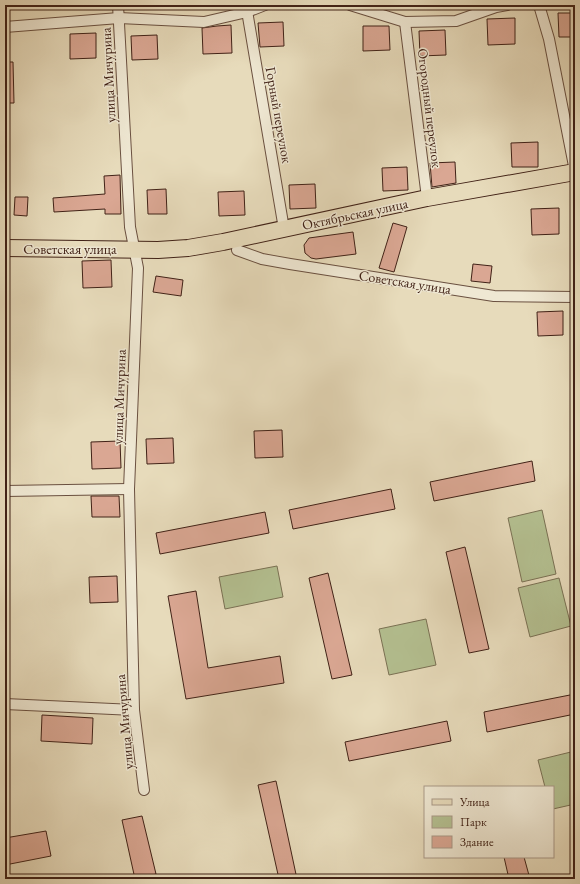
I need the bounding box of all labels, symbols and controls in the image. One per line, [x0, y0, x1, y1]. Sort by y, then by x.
street label: улица Мичурина [96, 26, 119, 123]
street label: Огородный переулок [414, 47, 446, 169]
street label: Горный переулок [262, 65, 296, 165]
street label: Октябрьская улица [300, 194, 410, 234]
street label: Советская улица [23, 240, 117, 258]
street label: Советская улица [358, 266, 453, 298]
street label: улица Мичурина [108, 349, 130, 445]
street label: улица Мичурина [111, 673, 137, 770]
legend [424, 786, 554, 858]
text: Улица [459, 794, 490, 810]
text: Парк [460, 814, 487, 830]
text: Здание [460, 834, 494, 850]

